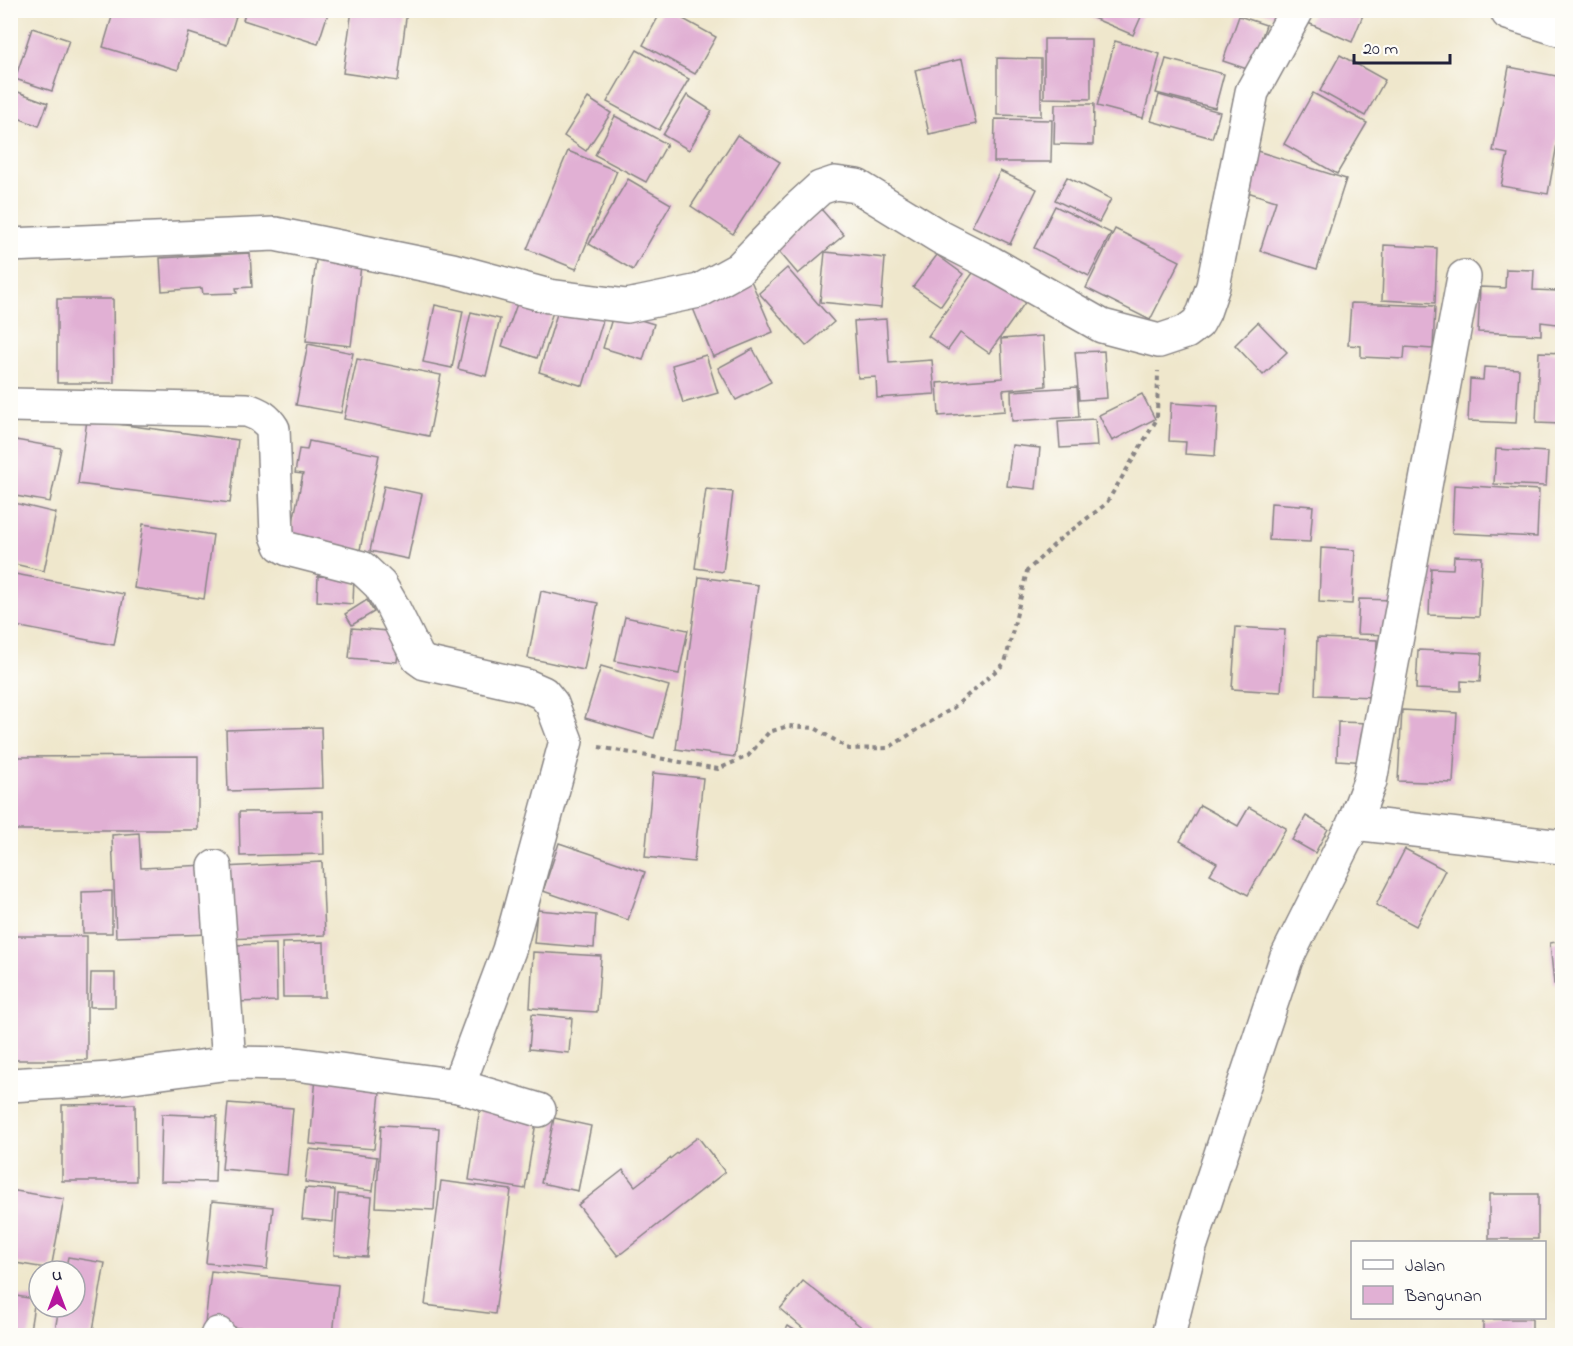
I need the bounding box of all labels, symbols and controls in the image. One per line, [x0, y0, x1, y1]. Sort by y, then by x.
scale bar [1354, 27, 1450, 65]
text: 20 m [1363, 37, 1398, 63]
legend [1351, 1241, 1546, 1319]
text: Jalan [1405, 1254, 1445, 1280]
north arrow [27, 1259, 87, 1319]
text: U [52, 1264, 62, 1288]
text: Bangunan [1404, 1284, 1482, 1311]

